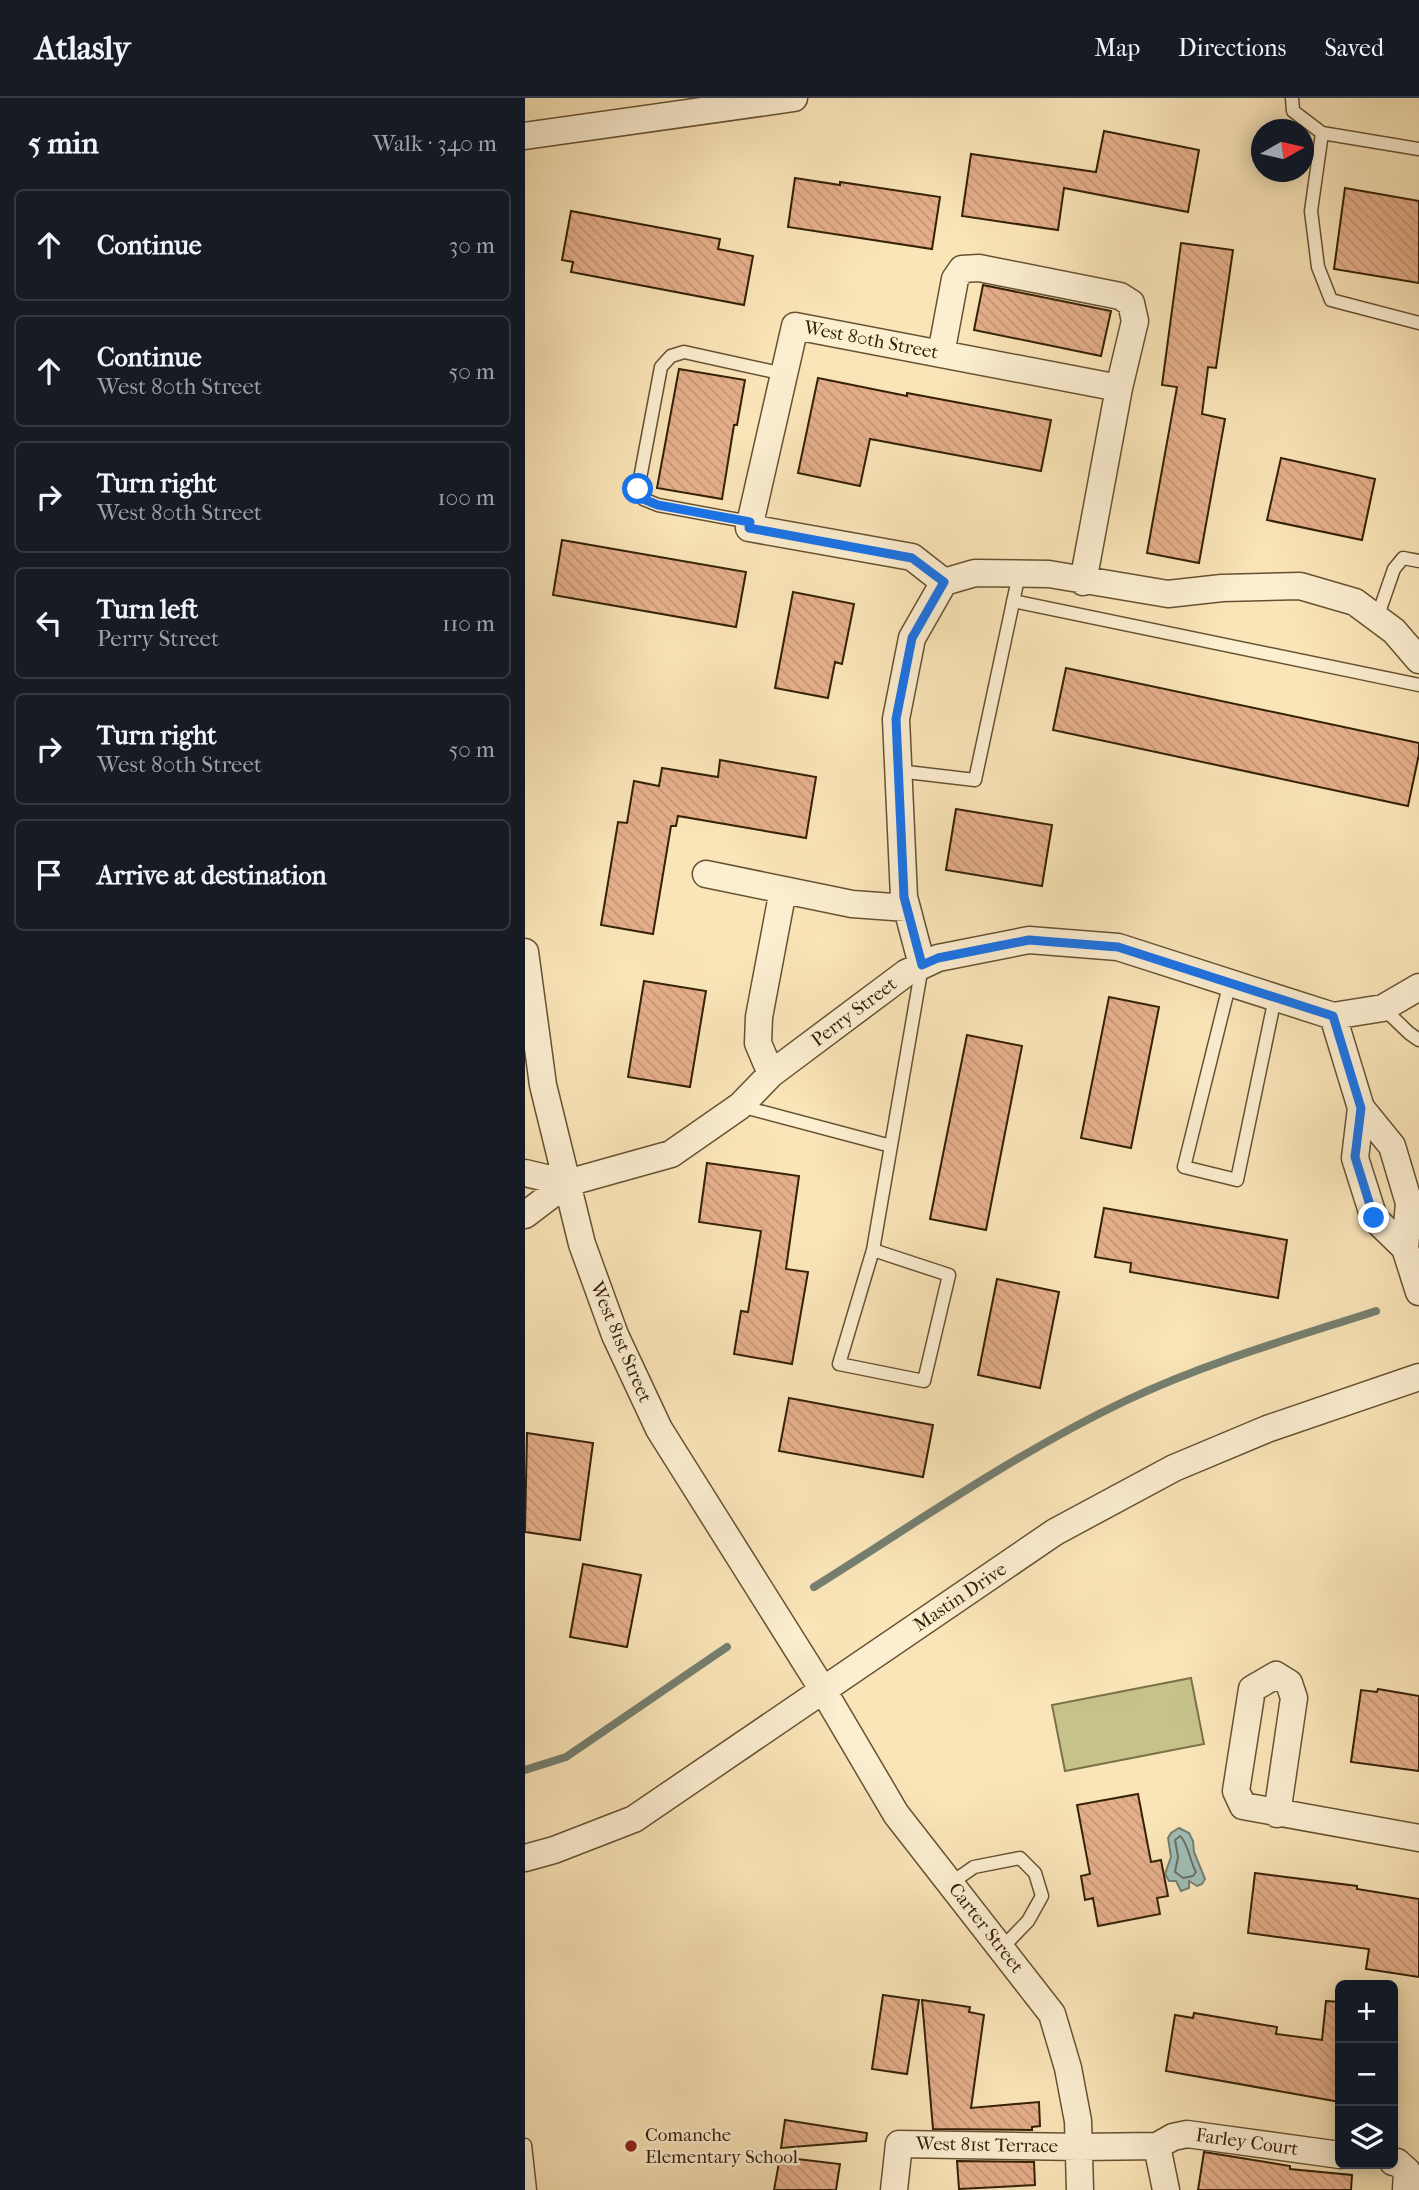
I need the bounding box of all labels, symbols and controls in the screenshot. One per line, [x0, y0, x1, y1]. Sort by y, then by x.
text: Atlasly [35, 29, 130, 68]
text: Map [1094, 34, 1140, 62]
text: Directions [1178, 34, 1286, 62]
text: Saved [1324, 34, 1384, 62]
north arrow [1251, 119, 1314, 182]
text: 5 min [28, 126, 99, 161]
text: Walk · 340 m [373, 130, 497, 157]
icon: ahead [30, 226, 68, 264]
text: Continue [97, 230, 202, 261]
text: 30 m [449, 232, 495, 259]
street label: West 80th Street [801, 316, 940, 364]
text: Continue [97, 342, 202, 373]
icon: ahead [30, 352, 68, 390]
text: 50 m [448, 358, 495, 385]
text: West 80th Street [97, 373, 262, 400]
text: Turn right [97, 468, 217, 499]
route start [622, 473, 653, 504]
icon: right [30, 478, 68, 516]
text: 100 m [437, 484, 495, 511]
text: West 80th Street [97, 499, 262, 526]
text: Turn left [97, 594, 198, 625]
icon: left [30, 604, 68, 642]
text: 110 m [442, 610, 495, 637]
text: Perry Street [97, 625, 219, 652]
text: Turn right [97, 720, 217, 751]
icon: right [30, 730, 68, 768]
text: 50 m [448, 736, 495, 763]
text: West 80th Street [97, 751, 262, 778]
icon: arrive [30, 856, 68, 894]
text: Arrive at destination [97, 860, 327, 891]
street label: Perry Street [807, 973, 901, 1051]
route end [1358, 1202, 1389, 1233]
street label: West 81st Street [585, 1277, 656, 1406]
street label: Mastin Drive [909, 1558, 1011, 1636]
street label: Carter Street [944, 1879, 1028, 1978]
map controls [1335, 1980, 1398, 2169]
button: + [1335, 1980, 1398, 2043]
button: − [1335, 2043, 1398, 2106]
button: layers [1335, 2106, 1398, 2169]
place label: Comanche Elementary School [645, 2124, 798, 2168]
street label: Farley Court [1194, 2124, 1300, 2160]
street label: West 81st Terrace [915, 2133, 1058, 2157]
marker: Comanche Elementary School [623, 2138, 639, 2154]

